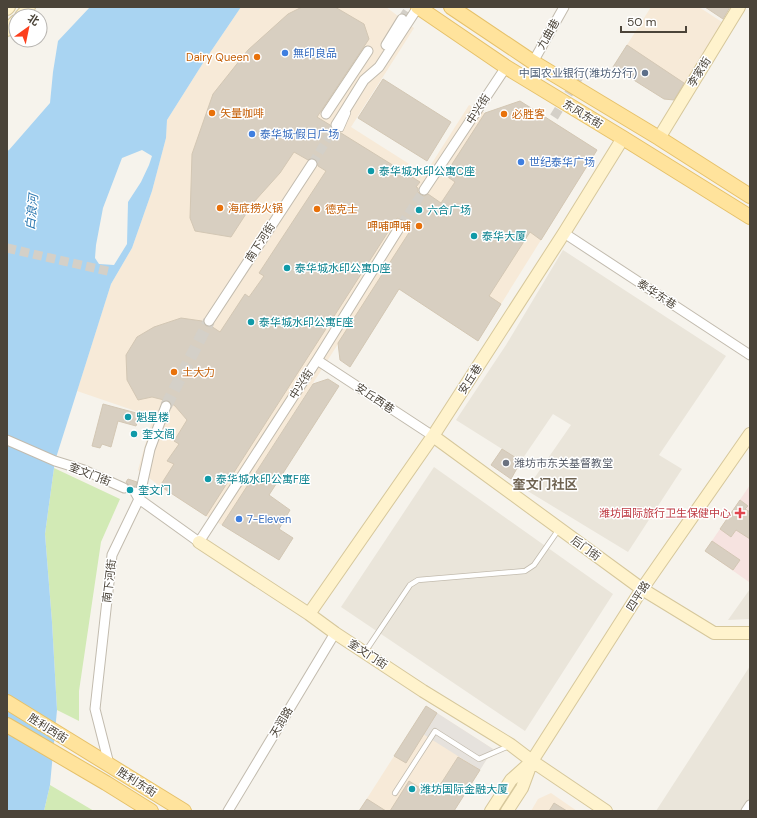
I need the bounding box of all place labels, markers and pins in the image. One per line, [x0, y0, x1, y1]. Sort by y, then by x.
place label: 無印良品 [293, 46, 337, 60]
marker: 無印良品 [280, 48, 290, 58]
place label: Dairy Queen [186, 50, 249, 64]
marker: Dairy Queen [252, 52, 262, 62]
place label: 中国农业银行(潍坊分行) [519, 66, 637, 80]
marker: 中国农业银行(潍坊分行) [640, 68, 650, 78]
place label: 矢量咖啡 [220, 106, 264, 120]
place label: 必胜客 [512, 107, 545, 121]
marker: 矢量咖啡 [207, 108, 217, 118]
marker: 必胜客 [499, 109, 509, 119]
place label: 泰华城·假日广场 [260, 127, 339, 141]
marker: 泰华城·假日广场 [247, 129, 257, 139]
place label: 世纪泰华广场 [529, 155, 595, 169]
marker: 世纪泰华广场 [516, 157, 526, 167]
place label: 泰华城水印公寓C座 [379, 164, 475, 178]
marker: 泰华城水印公寓C座 [366, 166, 376, 176]
place label: 海底捞火锅 [228, 201, 283, 215]
place label: 德克士 [325, 202, 358, 216]
marker: 海底捞火锅 [215, 203, 225, 213]
place label: 六合广场 [427, 203, 471, 217]
marker: 德克士 [312, 204, 322, 214]
marker: 六合广场 [414, 205, 424, 215]
place label: 呷哺呷哺 [367, 219, 411, 233]
marker: 呷哺呷哺 [414, 221, 424, 231]
place label: 泰华大厦 [482, 229, 526, 243]
marker: 泰华大厦 [469, 231, 479, 241]
place label: 泰华城水印公寓D座 [295, 261, 391, 275]
marker: 泰华城水印公寓D座 [282, 263, 292, 273]
place label: 泰华城水印公寓E座 [259, 315, 353, 329]
marker: 泰华城水印公寓E座 [246, 317, 256, 327]
place label: 土大力 [182, 365, 215, 379]
marker: 土大力 [169, 367, 179, 377]
place label: 魁星楼 [136, 410, 169, 424]
marker: 魁星楼 [123, 412, 133, 422]
place label: 奎文阁 [142, 427, 175, 441]
marker: 奎文阁 [129, 429, 139, 439]
place label: 潍坊市东关基督教堂 [514, 456, 613, 470]
marker: 潍坊市东关基督教堂 [501, 458, 511, 468]
place label: 泰华城水印公寓F座 [216, 472, 310, 486]
marker: 泰华城水印公寓F座 [203, 474, 213, 484]
place label: 奎文门 [138, 483, 171, 497]
marker: 奎文门 [125, 485, 135, 495]
place label: 潍坊国际旅行卫生保健中心 [599, 506, 731, 520]
marker: 潍坊国际旅行卫生保健中心 [734, 507, 746, 519]
place label: 7-Eleven [247, 512, 291, 526]
marker: 7-Eleven [234, 514, 244, 524]
place label: 潍坊国际金融大厦 [420, 782, 508, 796]
marker: 潍坊国际金融大厦 [407, 784, 417, 794]

